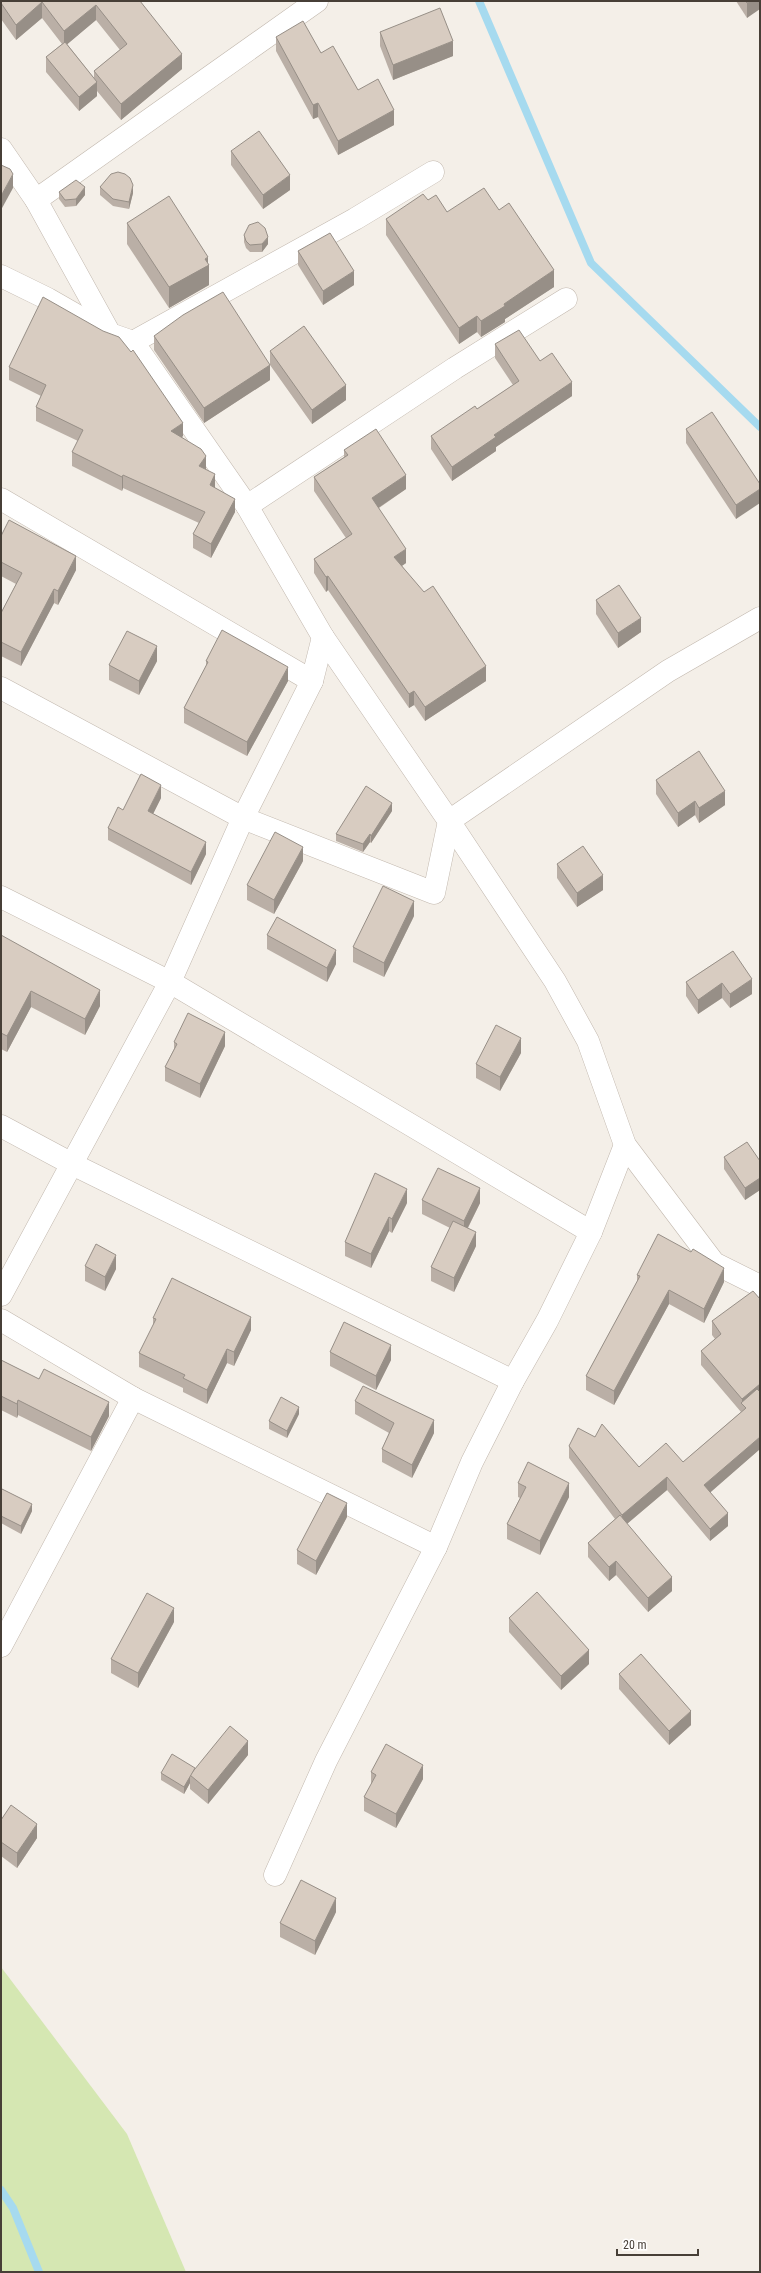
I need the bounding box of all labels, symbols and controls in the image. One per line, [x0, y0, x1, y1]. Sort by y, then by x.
scale bar [617, 2231, 698, 2257]
text: 20 m [623, 2238, 647, 2252]

